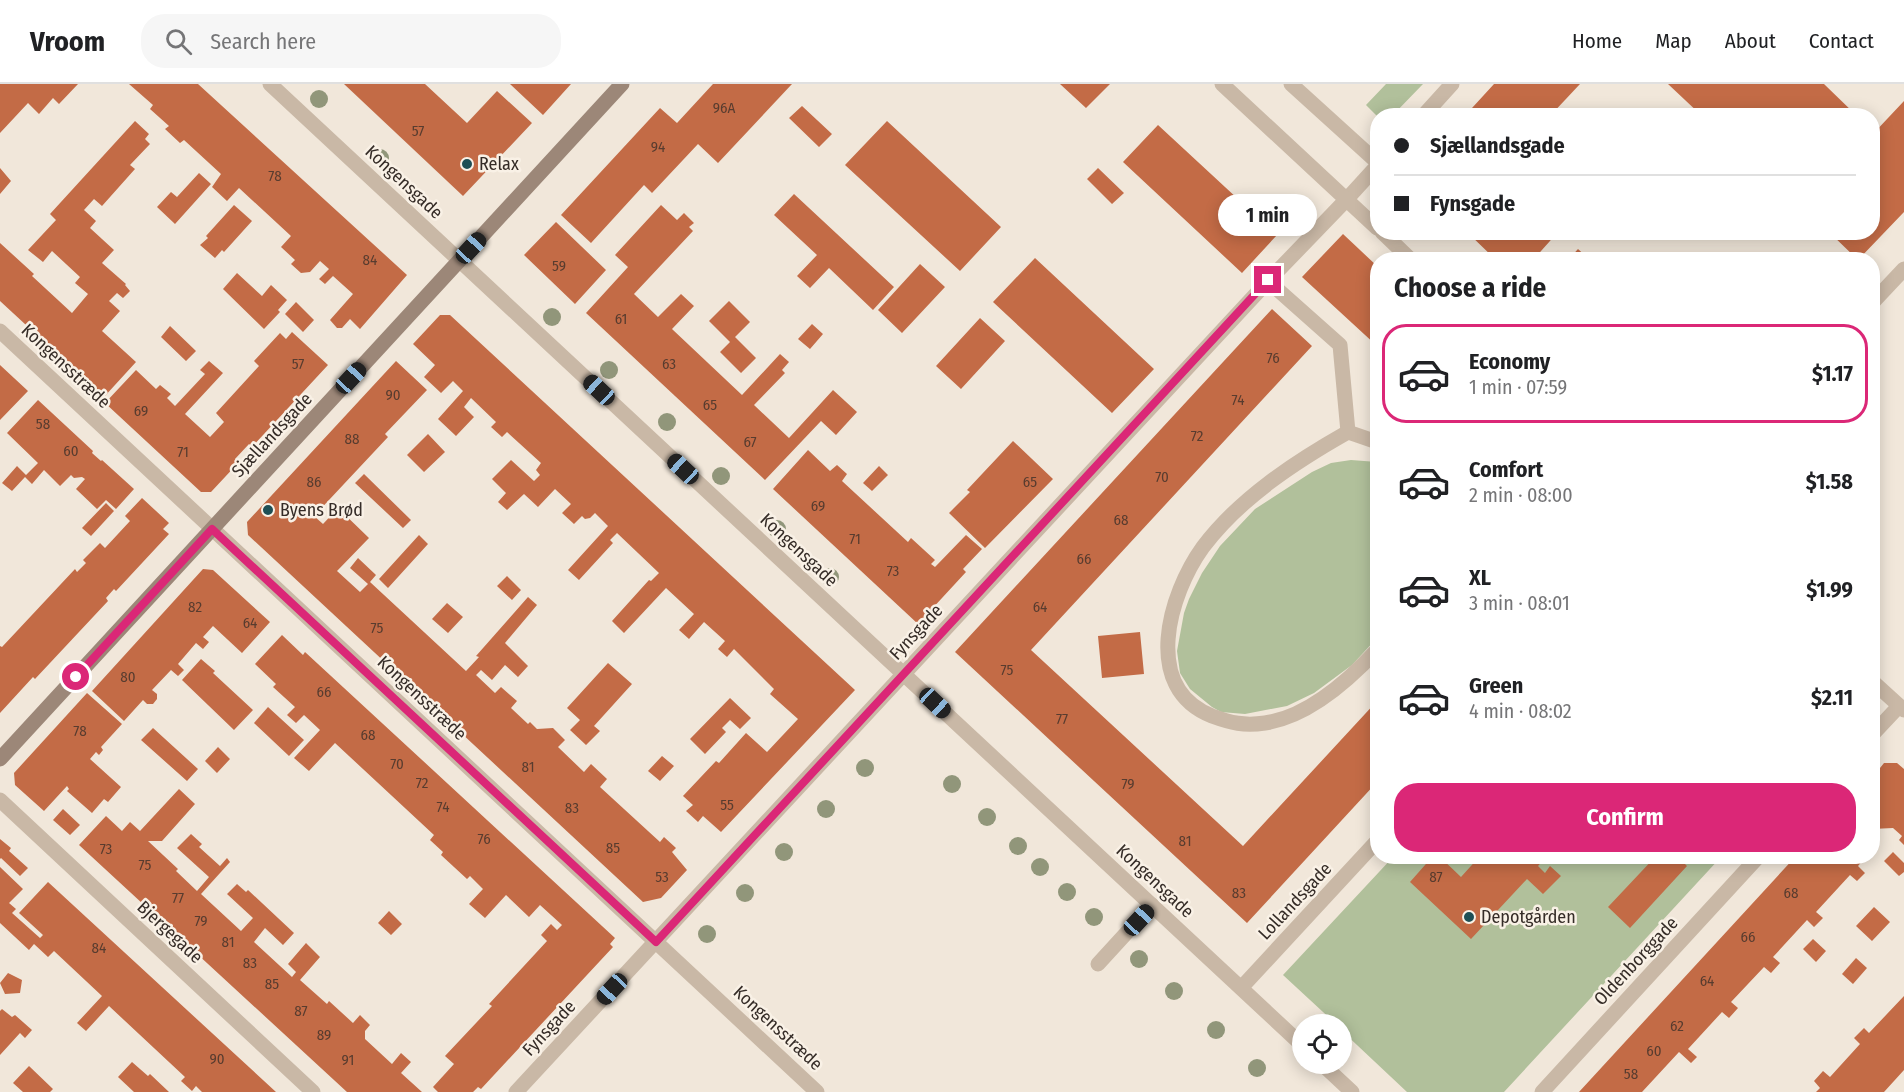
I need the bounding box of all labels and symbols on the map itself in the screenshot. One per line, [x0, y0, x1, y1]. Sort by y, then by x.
house number: 96A [713, 99, 735, 117]
house number: 57 [412, 122, 424, 140]
house number: 94 [651, 138, 665, 156]
street label: Kongensgade [361, 141, 447, 224]
place label: Relax [479, 153, 519, 175]
marker: Relax [460, 157, 474, 171]
house number: 78 [268, 167, 282, 185]
callout: 1 min [1218, 193, 1318, 235]
car [452, 229, 490, 267]
house number: 84 [363, 251, 377, 269]
house number: 59 [552, 257, 566, 275]
route end [1254, 266, 1281, 293]
house number: 61 [615, 310, 627, 328]
street label: Kongensstræde [17, 319, 115, 413]
house number: 76 [1266, 349, 1280, 367]
house number: 57 [292, 355, 304, 373]
house number: 63 [662, 355, 676, 373]
car [332, 359, 370, 397]
car [580, 371, 618, 409]
house number: 90 [385, 386, 401, 404]
street label: Sjællandsgade [227, 388, 317, 482]
house number: 74 [1232, 391, 1244, 409]
house number: 65 [703, 396, 717, 414]
house number: 69 [134, 402, 148, 420]
house number: 58 [36, 415, 50, 433]
house number: 72 [1191, 427, 1204, 445]
house number: 88 [344, 430, 360, 448]
house number: 67 [743, 433, 757, 451]
house number: 60 [63, 442, 79, 460]
house number: 71 [177, 443, 189, 461]
car [664, 450, 702, 488]
house number: 70 [1155, 468, 1169, 486]
house number: 86 [307, 473, 321, 491]
house number: 65 [1023, 473, 1037, 491]
house number: 69 [811, 497, 825, 515]
place label: Byens Brød [280, 499, 363, 521]
marker: Byens Brød [261, 503, 275, 517]
street label: Kongensgade [756, 509, 842, 592]
house number: 68 [1114, 511, 1128, 529]
house number: 71 [849, 530, 861, 548]
house number: 66 [1077, 550, 1091, 568]
house number: 73 [887, 562, 900, 580]
house number: 82 [188, 598, 202, 616]
house number: 64 [1033, 598, 1047, 616]
street label: Fynsgade [885, 600, 947, 664]
house number: 64 [243, 614, 257, 632]
house number: 75 [371, 619, 383, 637]
street label: Kongensstræde [373, 651, 471, 745]
house number: 75 [1001, 661, 1013, 679]
route start [62, 663, 89, 690]
house number: 80 [120, 668, 136, 686]
house number: 66 [317, 683, 331, 701]
car [916, 684, 954, 722]
house number: 77 [1056, 710, 1068, 728]
house number: 78 [73, 722, 87, 740]
house number: 68 [361, 726, 375, 744]
house number: 70 [390, 755, 404, 773]
house number: 81 [522, 758, 534, 776]
house number: 72 [416, 774, 429, 792]
house number: 79 [1121, 775, 1135, 793]
house number: 55 [720, 796, 734, 814]
house number: 74 [437, 798, 449, 816]
house number: 83 [565, 799, 579, 817]
house number: 76 [477, 830, 491, 848]
house number: 81 [1179, 832, 1191, 850]
house number: 85 [606, 839, 620, 857]
house number: 73 [100, 840, 113, 858]
street label: Kongensgade [1112, 840, 1198, 923]
house number: 75 [139, 856, 151, 874]
street label: Lollandsgade [1254, 858, 1336, 944]
house number: 53 [655, 868, 669, 886]
house number: 87 [1429, 868, 1443, 886]
house number: 83 [1232, 884, 1246, 902]
house number: 68 [1784, 884, 1798, 902]
house number: 77 [172, 889, 184, 907]
street label: Bjergegade [133, 896, 208, 968]
car [1120, 901, 1158, 939]
place label: Depotgården [1481, 906, 1576, 928]
marker: Depotgården [1462, 910, 1476, 924]
house number: 79 [194, 912, 208, 930]
street label: Oldenborggade [1589, 912, 1683, 1010]
house number: 66 [1741, 928, 1755, 946]
house number: 81 [222, 933, 234, 951]
house number: 84 [92, 939, 106, 957]
house number: 83 [243, 954, 257, 972]
car [593, 970, 631, 1008]
house number: 64 [1700, 972, 1714, 990]
house number: 85 [265, 975, 279, 993]
street label: Kongensstræde [729, 981, 827, 1075]
street label: Fynsgade [518, 996, 580, 1060]
house number: 87 [294, 1002, 308, 1020]
house number: 62 [1670, 1017, 1684, 1035]
house number: 89 [317, 1026, 331, 1044]
house number: 60 [1646, 1042, 1662, 1060]
house number: 90 [209, 1050, 225, 1068]
house number: 91 [342, 1051, 354, 1069]
house number: 58 [1624, 1065, 1638, 1083]

